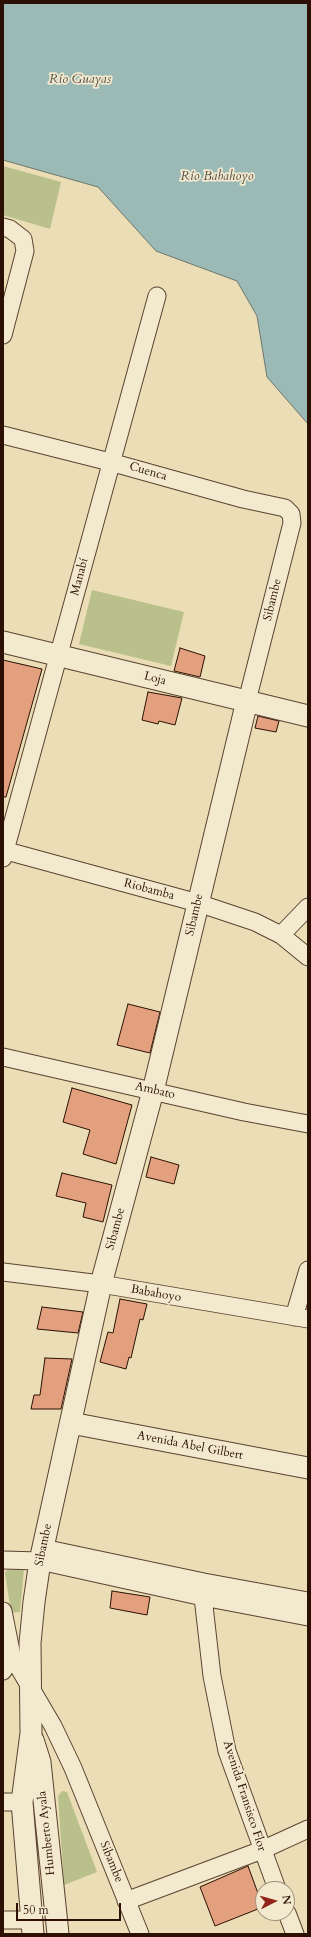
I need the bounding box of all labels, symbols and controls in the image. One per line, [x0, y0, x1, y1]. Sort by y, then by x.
water label: Río Guayas [49, 72, 111, 88]
water label: Río Babahoyo [180, 169, 254, 185]
street label: Cuenca [127, 460, 169, 484]
street label: Manabí [68, 557, 92, 597]
street label: Sibambe [261, 577, 285, 623]
street label: Loja [142, 669, 168, 689]
street label: Riobamba [122, 876, 176, 904]
street label: Sibambe [183, 892, 207, 938]
street label: Ambato [134, 1079, 176, 1103]
street label: Sibambe [103, 1206, 129, 1252]
street label: Babahoyo [130, 1282, 182, 1306]
street label: Avenida Abel Gilbert [136, 1429, 244, 1463]
street label: Sibambe [32, 1522, 56, 1568]
street label: Avenida Fransisco Flor [219, 1739, 269, 1853]
street label: Humberto Ayala [35, 1790, 59, 1876]
street label: Sibambe [96, 1839, 126, 1885]
north arrow [255, 1881, 295, 1921]
text: N [278, 1894, 294, 1905]
scale bar [18, 1895, 123, 1921]
text: 50 m [23, 1902, 49, 1918]

